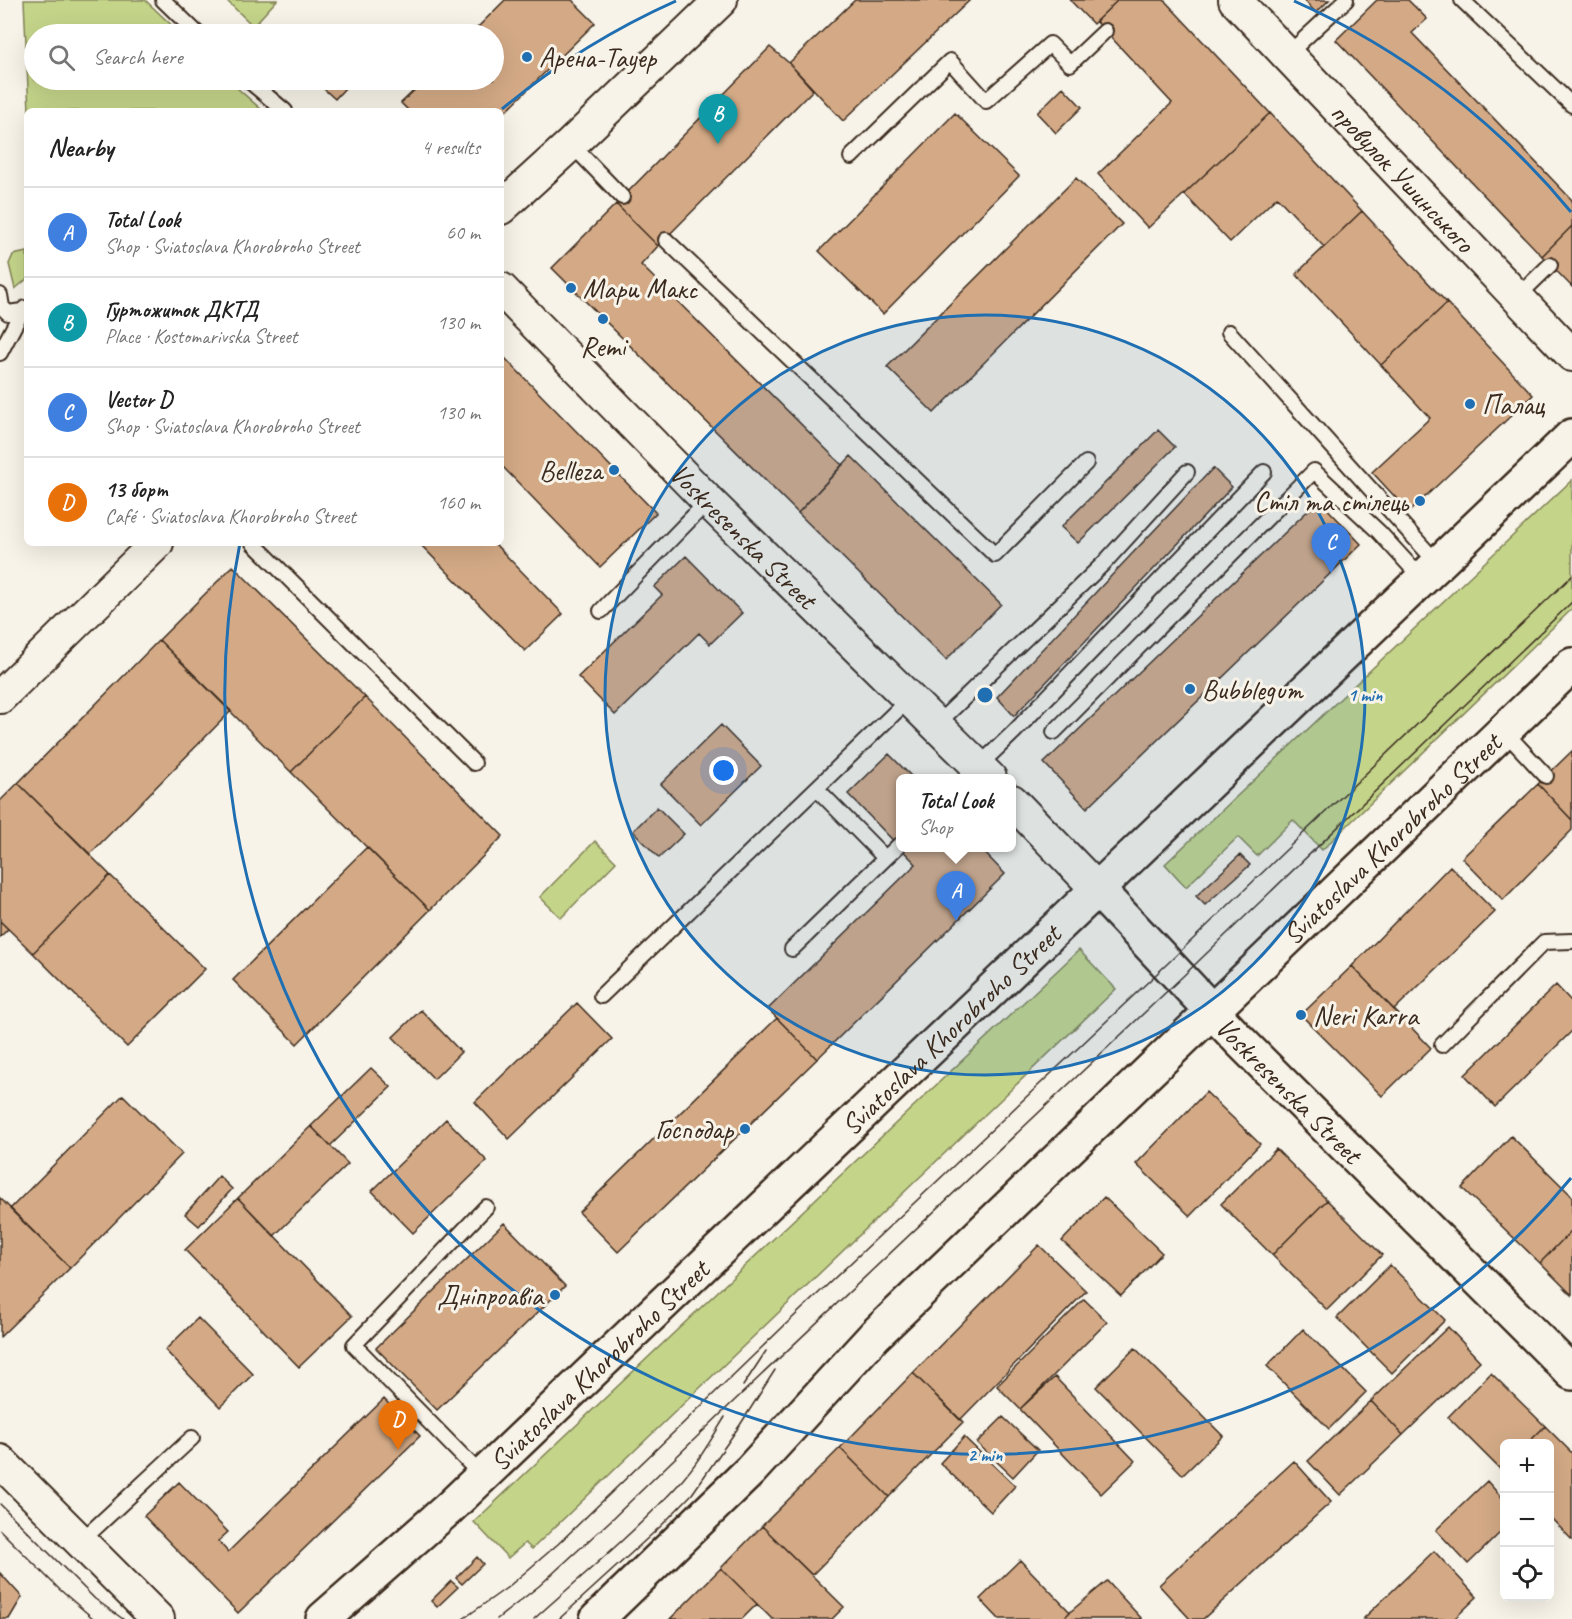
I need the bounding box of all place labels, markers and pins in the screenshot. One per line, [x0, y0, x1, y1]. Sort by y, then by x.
place label: Арена-Тауер [539, 40, 658, 75]
marker: Арена-Тауер [520, 50, 534, 64]
pin: B [698, 94, 738, 144]
place label: Мари Макс [583, 271, 699, 306]
marker: Мари Макс [564, 281, 578, 295]
marker: Remi [596, 312, 610, 326]
place label: Remi [581, 329, 629, 364]
place label: Палац [1482, 387, 1545, 422]
marker: Палац [1463, 397, 1477, 411]
place label: Belleza [539, 453, 605, 488]
marker: Belleza [607, 463, 621, 477]
place label: Стіл та стілець [1254, 484, 1410, 519]
marker: Стіл та стілець [1413, 494, 1427, 508]
pin: C [1312, 524, 1350, 573]
place label: Bubblegum [1202, 672, 1304, 707]
marker: Bubblegum [1183, 682, 1197, 696]
centre of rings [975, 685, 995, 705]
pin: A [936, 872, 976, 921]
place label: Neri Karra [1313, 998, 1420, 1033]
marker: Neri Karra [1294, 1008, 1308, 1022]
place label: Господар [655, 1112, 734, 1147]
marker: Господар [738, 1122, 752, 1136]
place label: Дніпроавіа [437, 1278, 545, 1313]
marker: Дніпроавіа [548, 1288, 562, 1302]
pin: D [378, 1400, 418, 1450]

